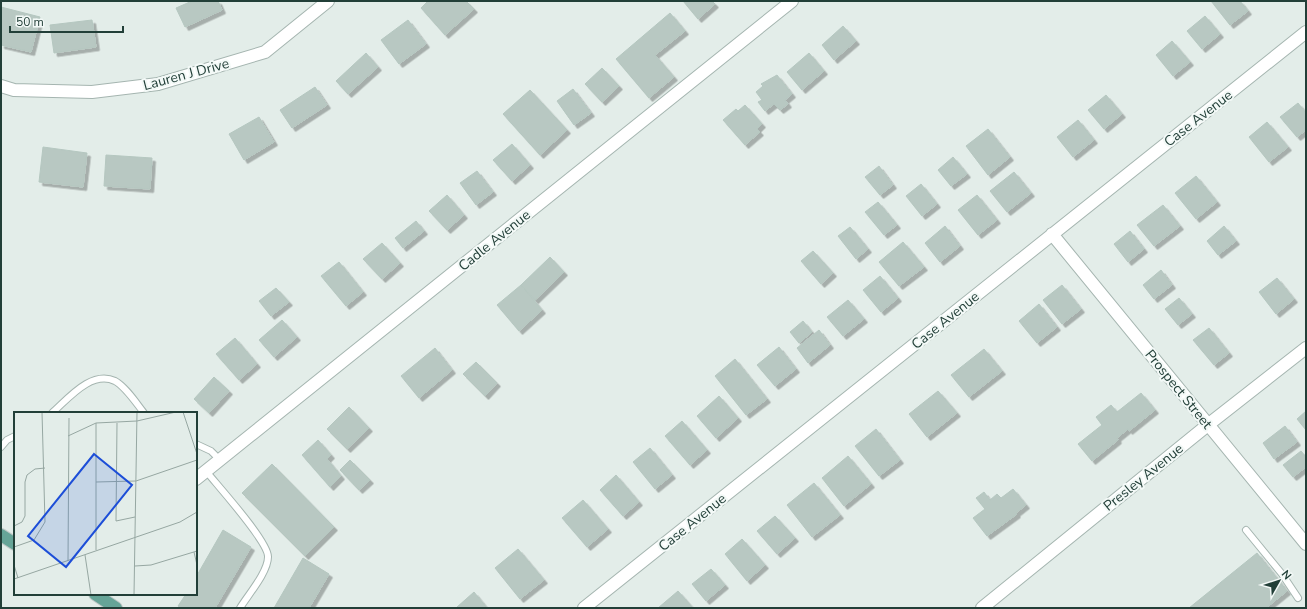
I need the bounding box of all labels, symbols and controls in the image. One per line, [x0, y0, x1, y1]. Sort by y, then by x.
scale bar [10, 8, 123, 34]
text: 50 m [16, 14, 44, 30]
street label: Lauren J Drive [141, 54, 231, 95]
street label: Case Avenue [1160, 86, 1236, 151]
street label: Cadle Avenue [454, 205, 534, 275]
street label: Case Avenue [907, 287, 983, 354]
street label: Prospect Street [1141, 346, 1217, 433]
inset map [14, 412, 197, 595]
street label: Presley Avenue [1099, 439, 1187, 516]
street label: Case Avenue [654, 489, 730, 556]
north arrow [1259, 561, 1299, 601]
text: N [1278, 567, 1295, 583]

